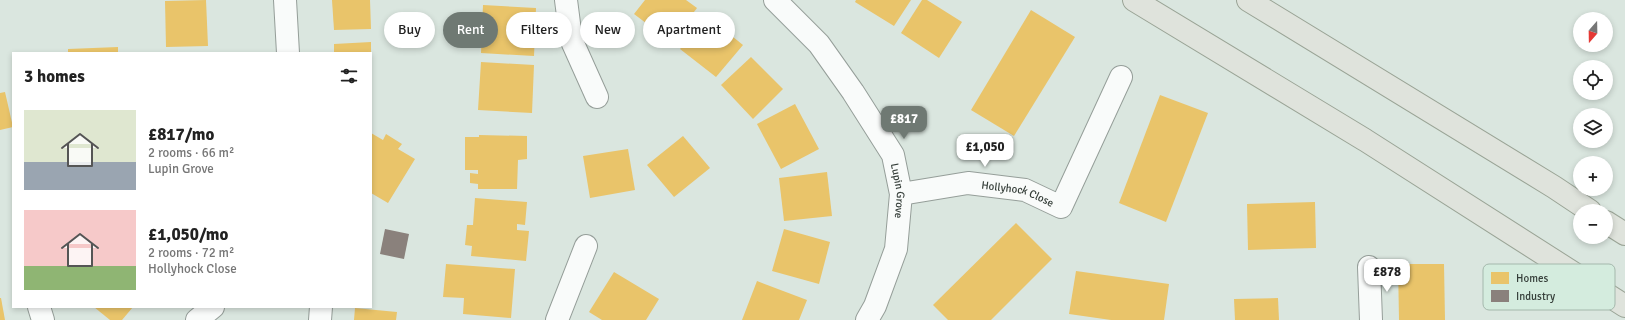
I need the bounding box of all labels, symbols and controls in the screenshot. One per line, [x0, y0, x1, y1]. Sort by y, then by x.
chip: Buy [384, 12, 435, 48]
chip: Rent [443, 12, 498, 48]
chip: Filters [506, 12, 572, 48]
chip: New [580, 12, 635, 48]
chip: Apartment [643, 12, 735, 48]
north arrow [1573, 12, 1613, 52]
map controls [1573, 12, 1613, 244]
button: locate [1573, 60, 1613, 100]
icon: filters [338, 65, 360, 87]
text: 3 homes [24, 66, 85, 87]
pin: £817 [880, 106, 928, 140]
button: layers [1573, 108, 1613, 148]
text: £817 [890, 111, 918, 127]
text: £817/mo [148, 124, 214, 145]
icon: home [56, 126, 104, 174]
pin: £1,050 [952, 134, 1018, 168]
text: £1,050 [966, 139, 1004, 155]
text: 2 rooms · 66 m² [148, 145, 234, 161]
button: + [1573, 156, 1613, 196]
text: Lupin Grove [148, 161, 214, 177]
street label: Lupin Grove [888, 162, 907, 219]
street label: Hollyhock Close [981, 179, 1056, 210]
button: − [1573, 204, 1613, 244]
text: £1,050/mo [148, 224, 228, 245]
icon: home [56, 226, 104, 274]
text: 2 rooms · 72 m² [148, 245, 234, 261]
pin: £878 [1363, 259, 1411, 293]
text: Hollyhock Close [148, 261, 237, 277]
text: £878 [1373, 264, 1401, 280]
legend [1483, 264, 1615, 310]
text: Homes [1516, 272, 1548, 285]
text: Industry [1516, 290, 1556, 303]

